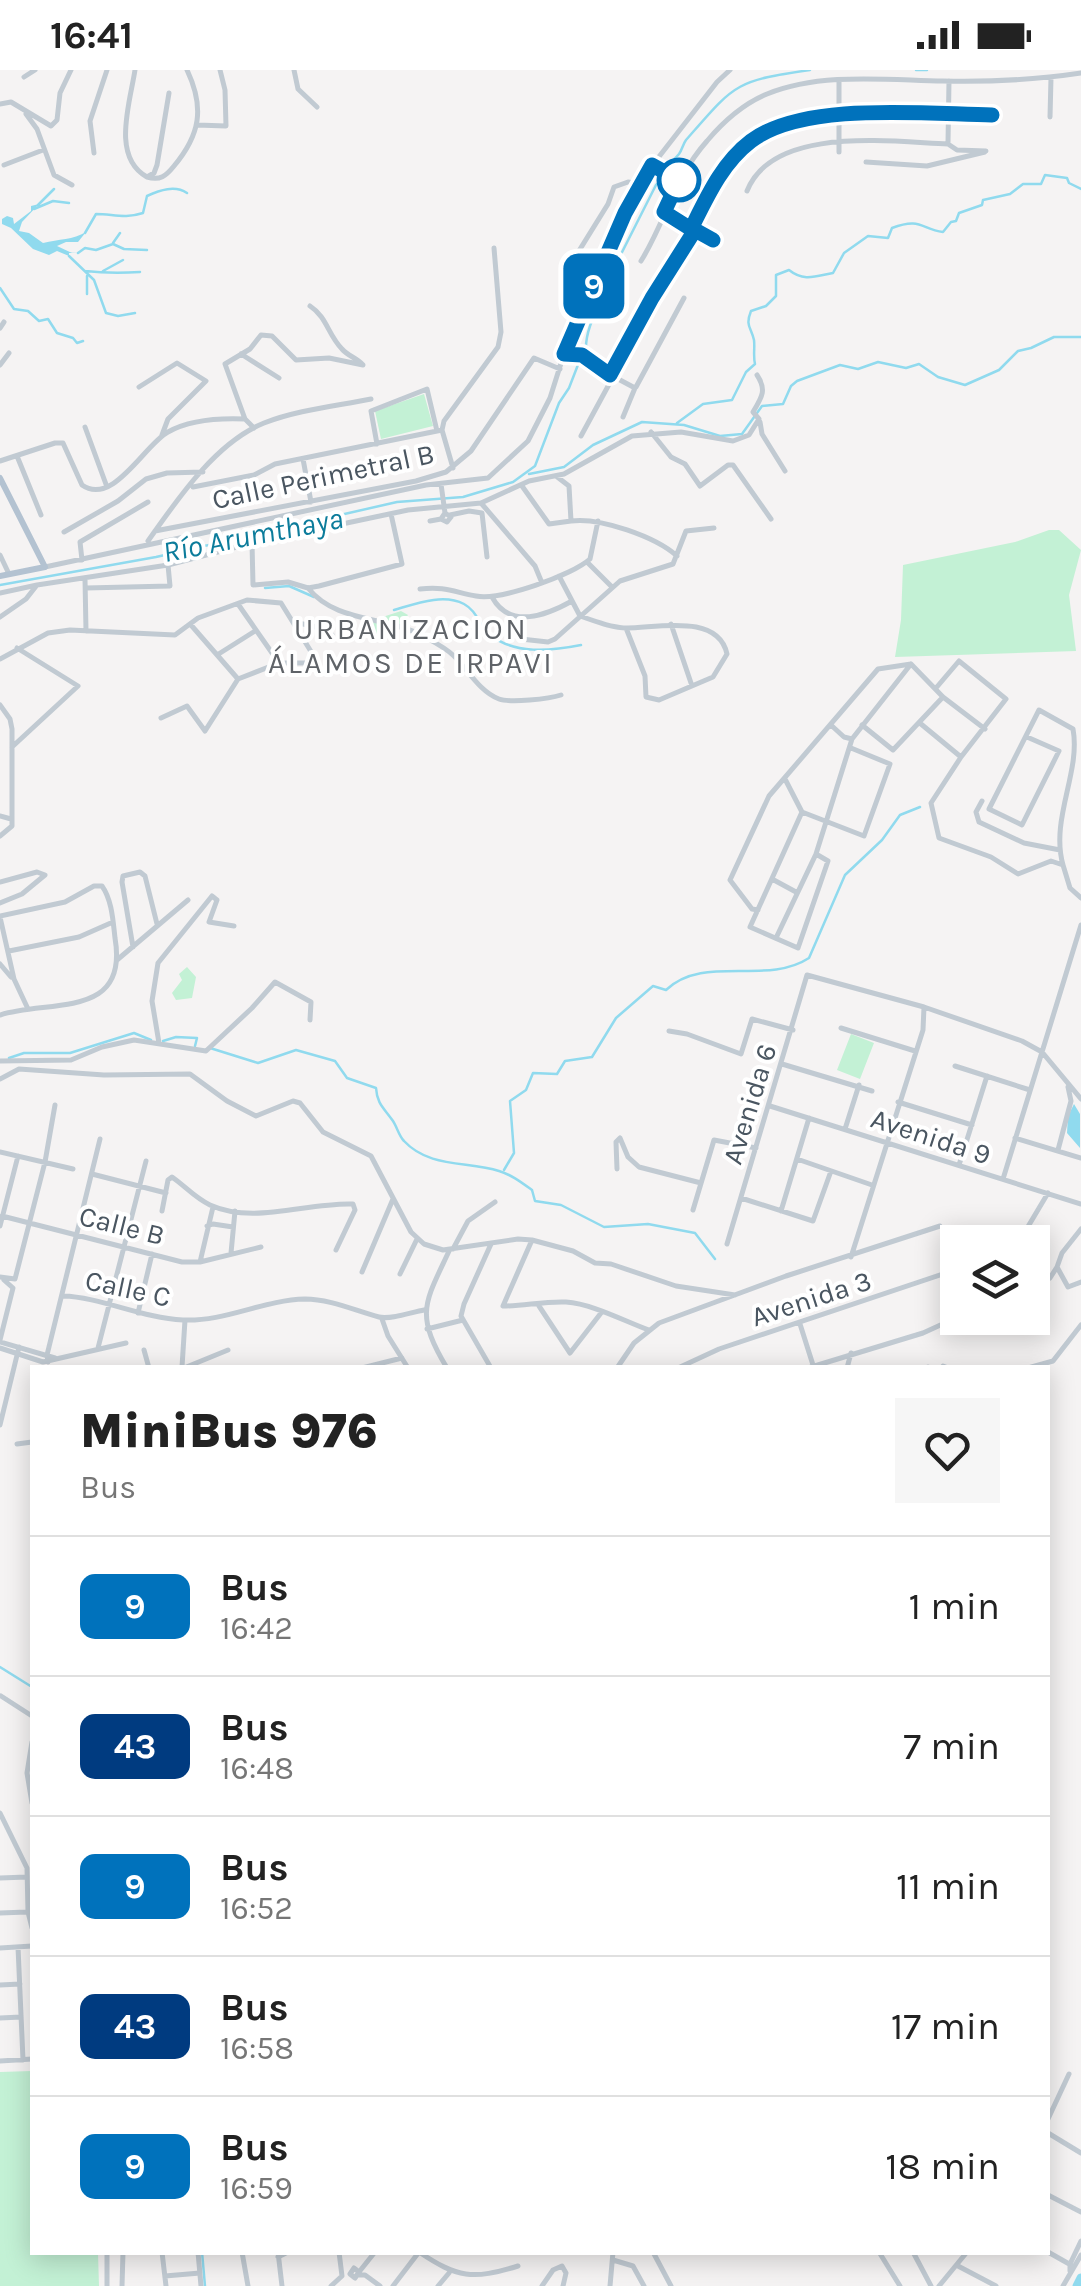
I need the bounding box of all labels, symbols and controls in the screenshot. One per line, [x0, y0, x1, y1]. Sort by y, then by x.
text: 16:41 [50, 13, 133, 58]
unlabelled marker [658, 159, 700, 201]
line badge: 9 [562, 254, 626, 318]
text: 9 [583, 266, 605, 307]
street label: Calle Perimetral B [209, 437, 437, 516]
water label: Río Arumthaya [160, 500, 346, 570]
district label: URBANIZACION ÁLAMOS DE IRPAVI [268, 611, 554, 681]
street label: Avenida 6 [716, 1040, 783, 1168]
street label: Avenida 9 [867, 1102, 995, 1171]
street label: Calle B [76, 1199, 168, 1252]
map controls [940, 1225, 1050, 1335]
button: layers [940, 1225, 1050, 1335]
street label: Calle C [82, 1263, 174, 1314]
street label: Avenida 3 [747, 1264, 875, 1333]
button: heart [895, 1398, 1000, 1503]
text: MiniBus 976 [80, 1403, 378, 1459]
text: Bus [80, 1469, 136, 1506]
text: Bus [220, 1565, 289, 1610]
text: 1 min [909, 1584, 1000, 1629]
text: 9 [124, 1586, 146, 1627]
text: 16:42 [220, 1610, 293, 1647]
text: Bus [220, 1705, 289, 1750]
text: 7 min [903, 1724, 1000, 1769]
text: 43 [114, 1726, 156, 1767]
text: 16:48 [220, 1750, 294, 1787]
text: Bus [220, 1845, 289, 1890]
text: 11 min [896, 1864, 1000, 1909]
text: 9 [124, 1866, 146, 1907]
text: 16:52 [220, 1890, 293, 1927]
text: Bus [220, 1985, 289, 2030]
text: 17 min [891, 2004, 1000, 2049]
text: 43 [114, 2006, 156, 2047]
text: 16:58 [220, 2030, 294, 2067]
text: Bus [220, 2125, 289, 2170]
text: 18 min [885, 2144, 1000, 2189]
text: 9 [124, 2146, 146, 2187]
text: 16:59 [220, 2170, 293, 2207]

